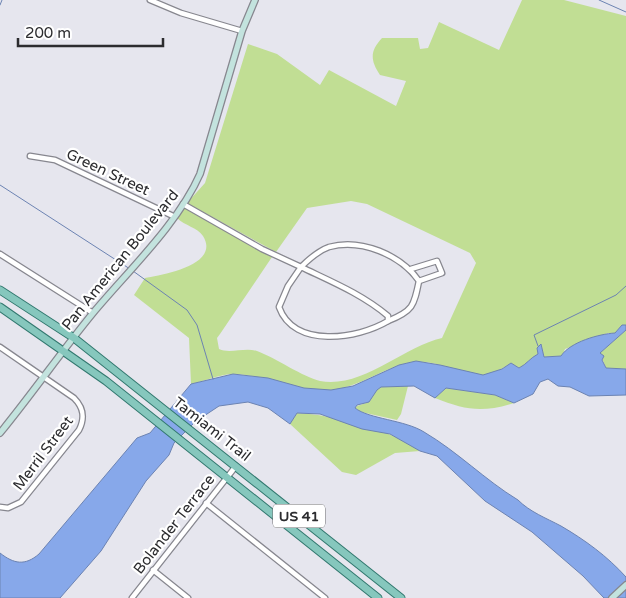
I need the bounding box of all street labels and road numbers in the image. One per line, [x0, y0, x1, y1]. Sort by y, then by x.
street label: Green Street [64, 145, 153, 199]
street label: Pan American Boulevard [58, 186, 182, 334]
street label: Tamiami Trail [170, 393, 254, 465]
street label: Merril Street [9, 412, 77, 494]
street label: Bolander Terrace [130, 471, 218, 577]
road number: US 41 [273, 504, 325, 528]

